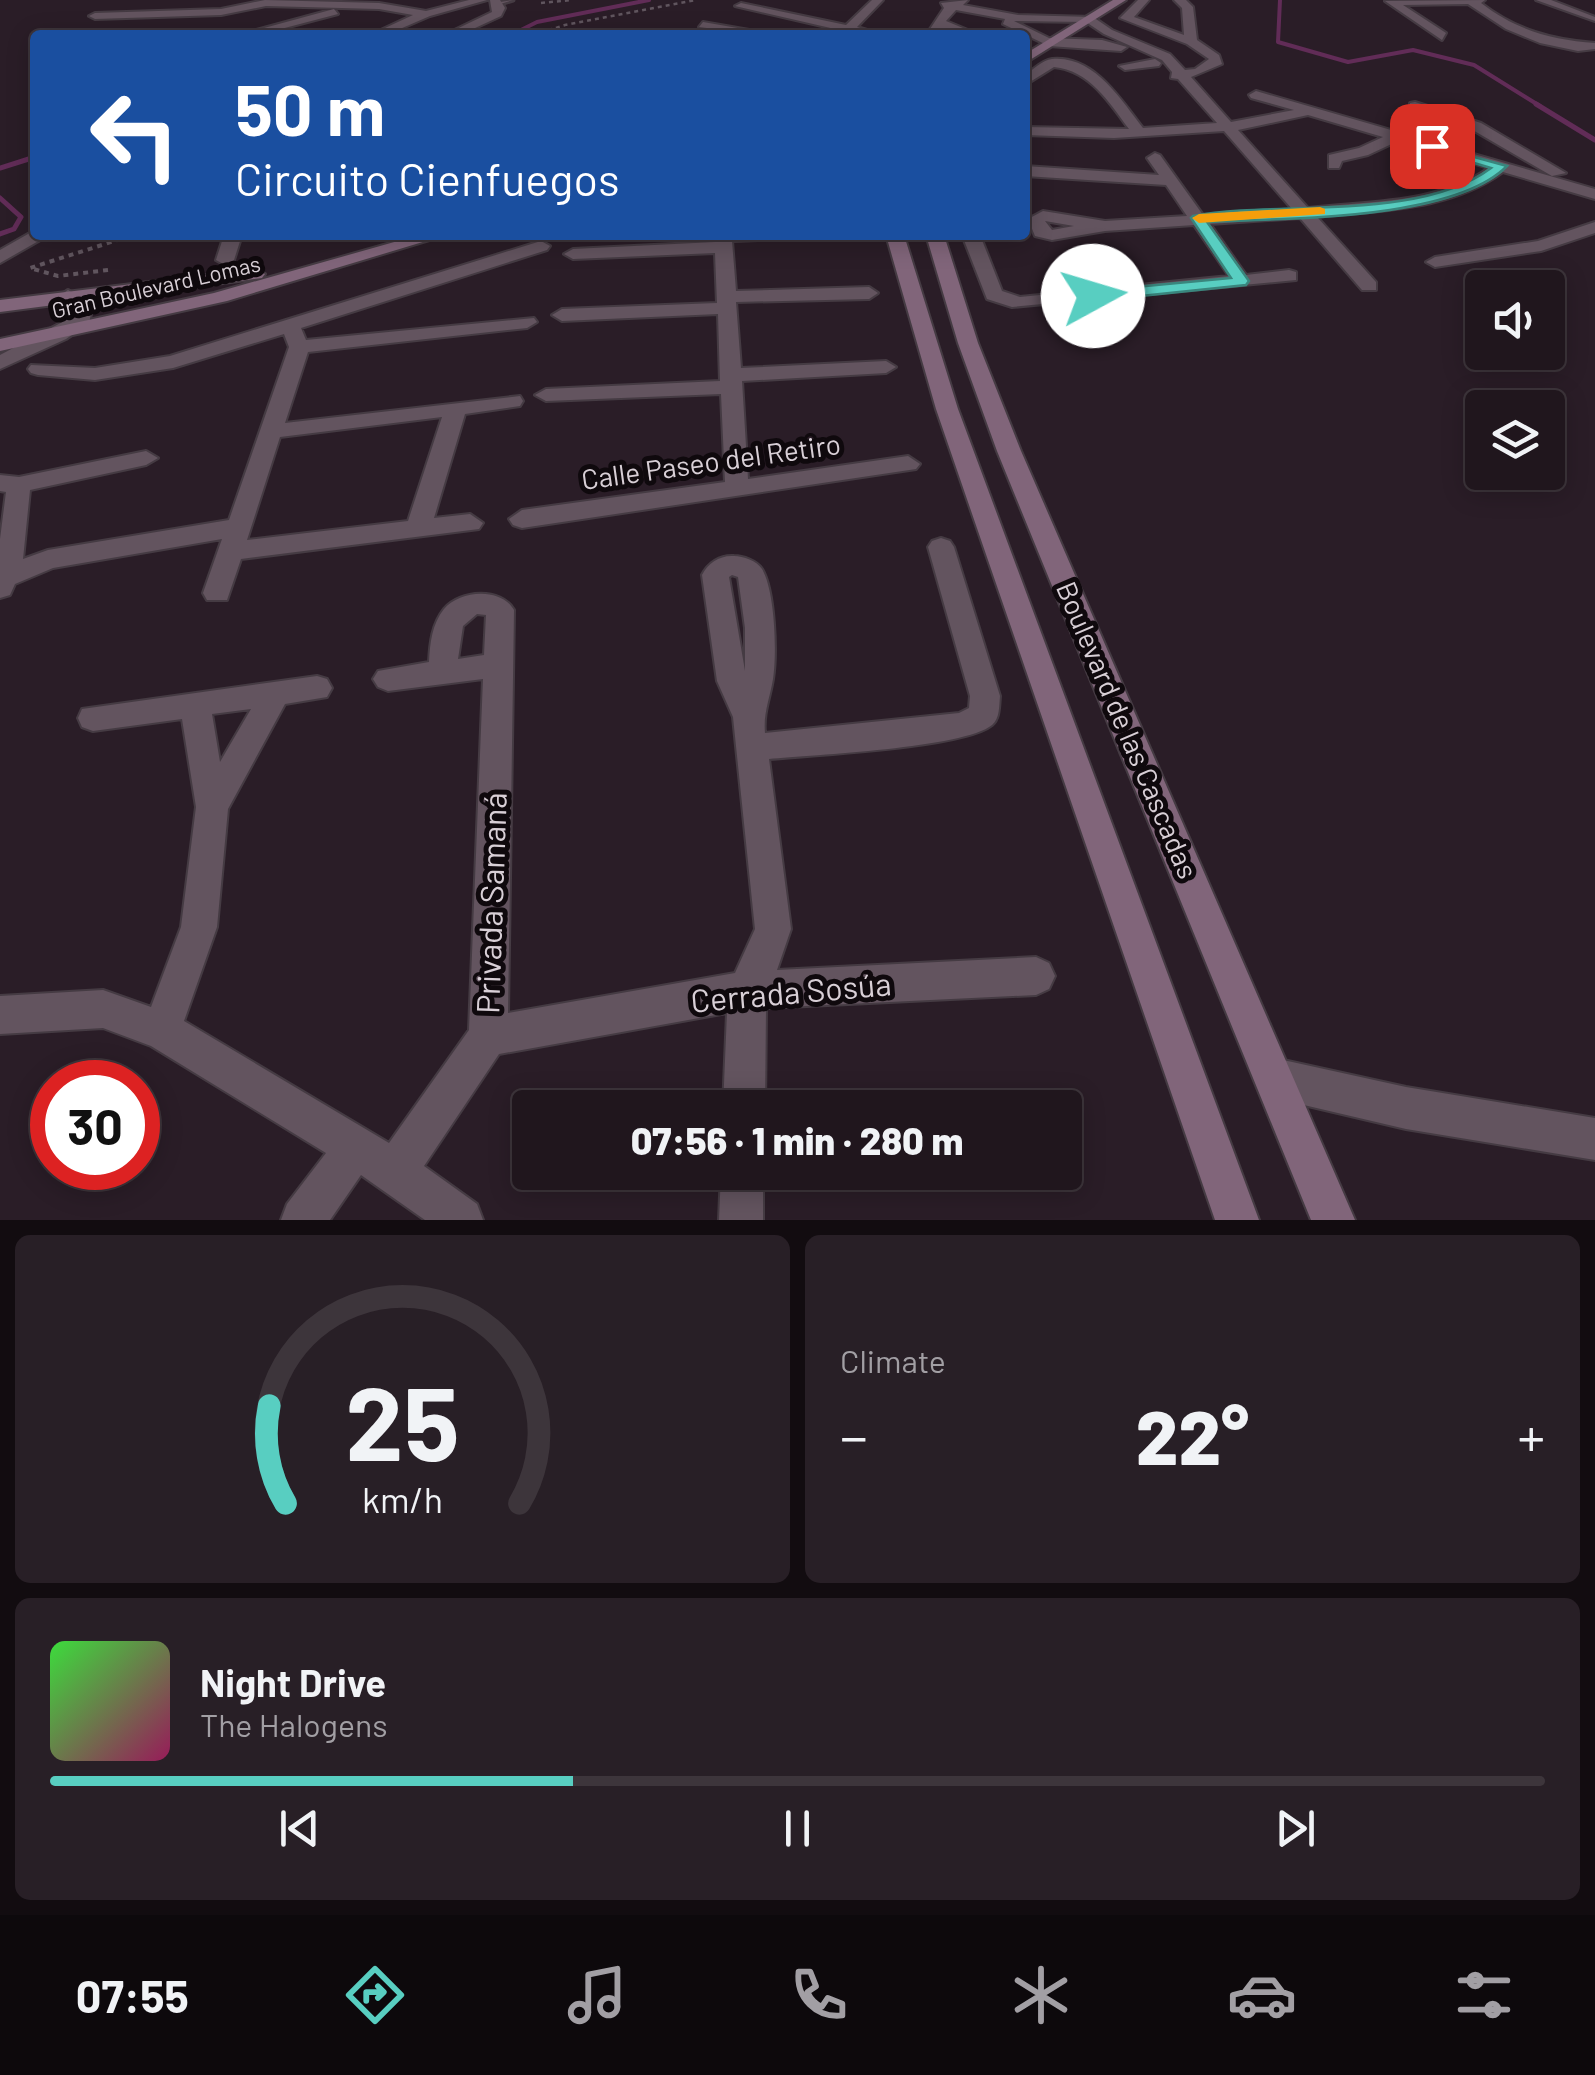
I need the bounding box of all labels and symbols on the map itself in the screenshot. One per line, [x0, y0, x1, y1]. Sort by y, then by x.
pin [1390, 104, 1475, 189]
position arrow [1041, 244, 1145, 348]
street label: Gran Boulevard Lomas [49, 249, 263, 323]
street label: Calle Paseo del Retiro [579, 426, 843, 496]
street label: Boulevard de las Cascadas [1050, 576, 1206, 883]
street label: Privada Samaná [467, 792, 513, 1014]
street label: Cerrada Sosúa [689, 963, 893, 1019]
speed limit sign: 30 [30, 1060, 160, 1190]

